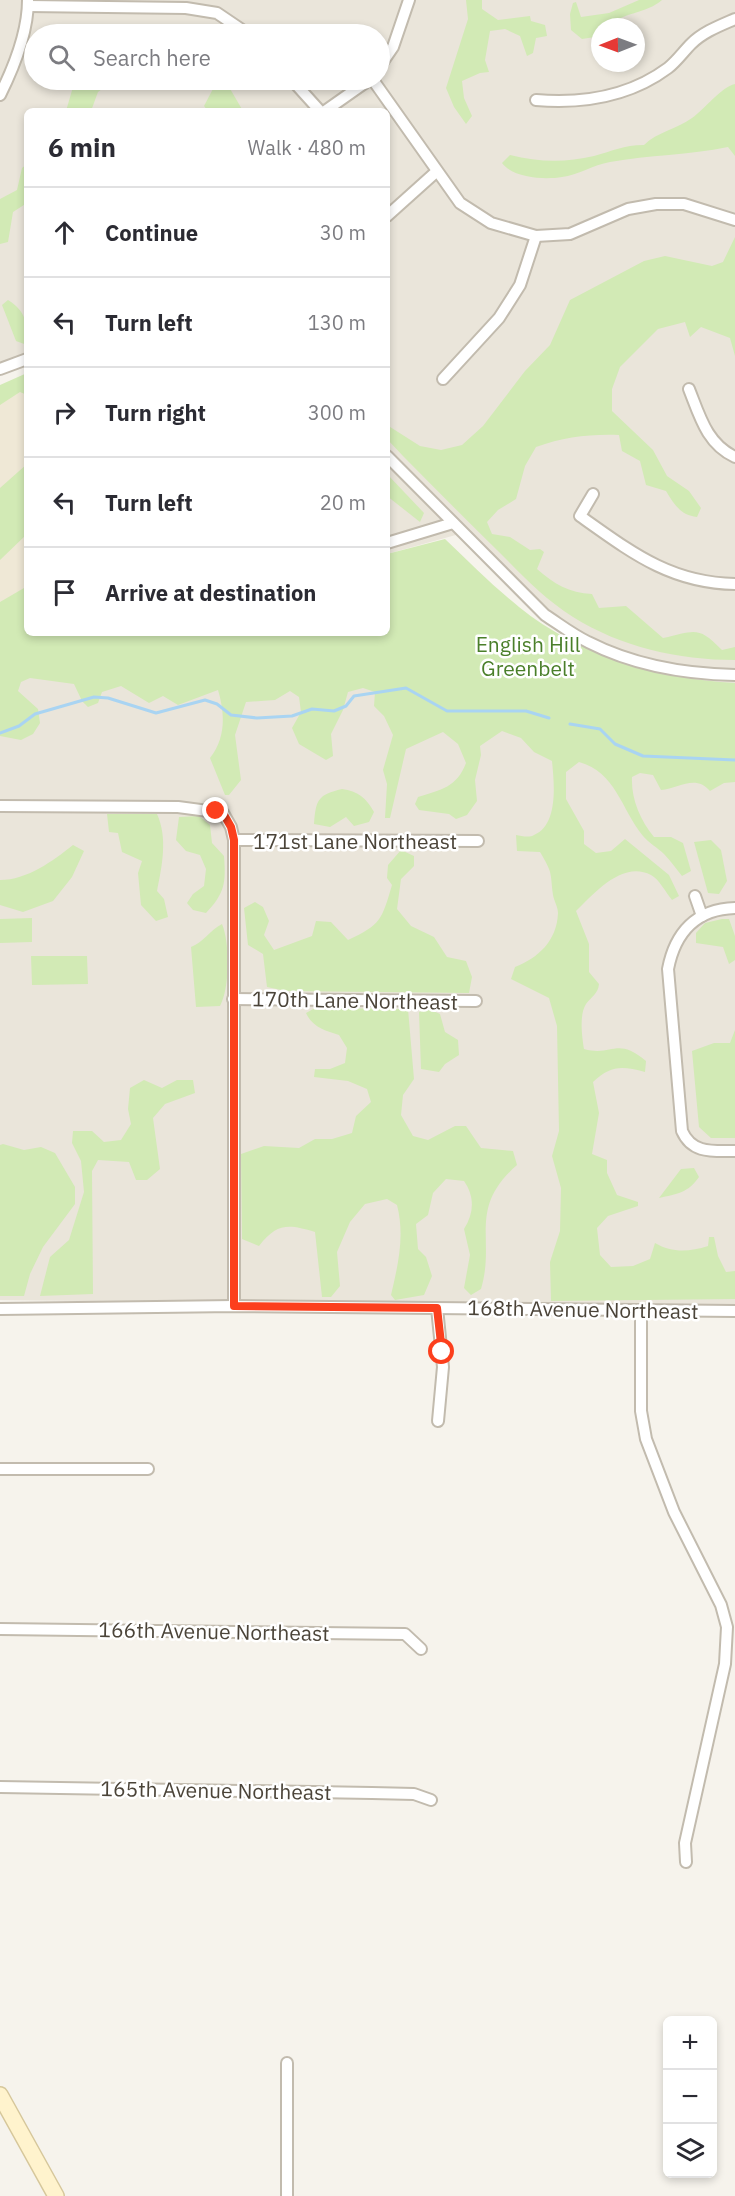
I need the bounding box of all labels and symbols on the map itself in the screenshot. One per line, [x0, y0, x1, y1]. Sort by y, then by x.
north arrow [591, 18, 645, 72]
park label: English Hill Greenbelt [476, 630, 581, 682]
route end [202, 797, 228, 823]
street label: 171st Lane Northeast [253, 827, 457, 855]
street label: 170th Lane Northeast [252, 984, 458, 1016]
street label: 168th Avenue Northeast [467, 1293, 699, 1325]
route start [428, 1338, 454, 1364]
street label: 166th Avenue Northeast [98, 1615, 330, 1647]
street label: 165th Avenue Northeast [100, 1774, 332, 1806]

